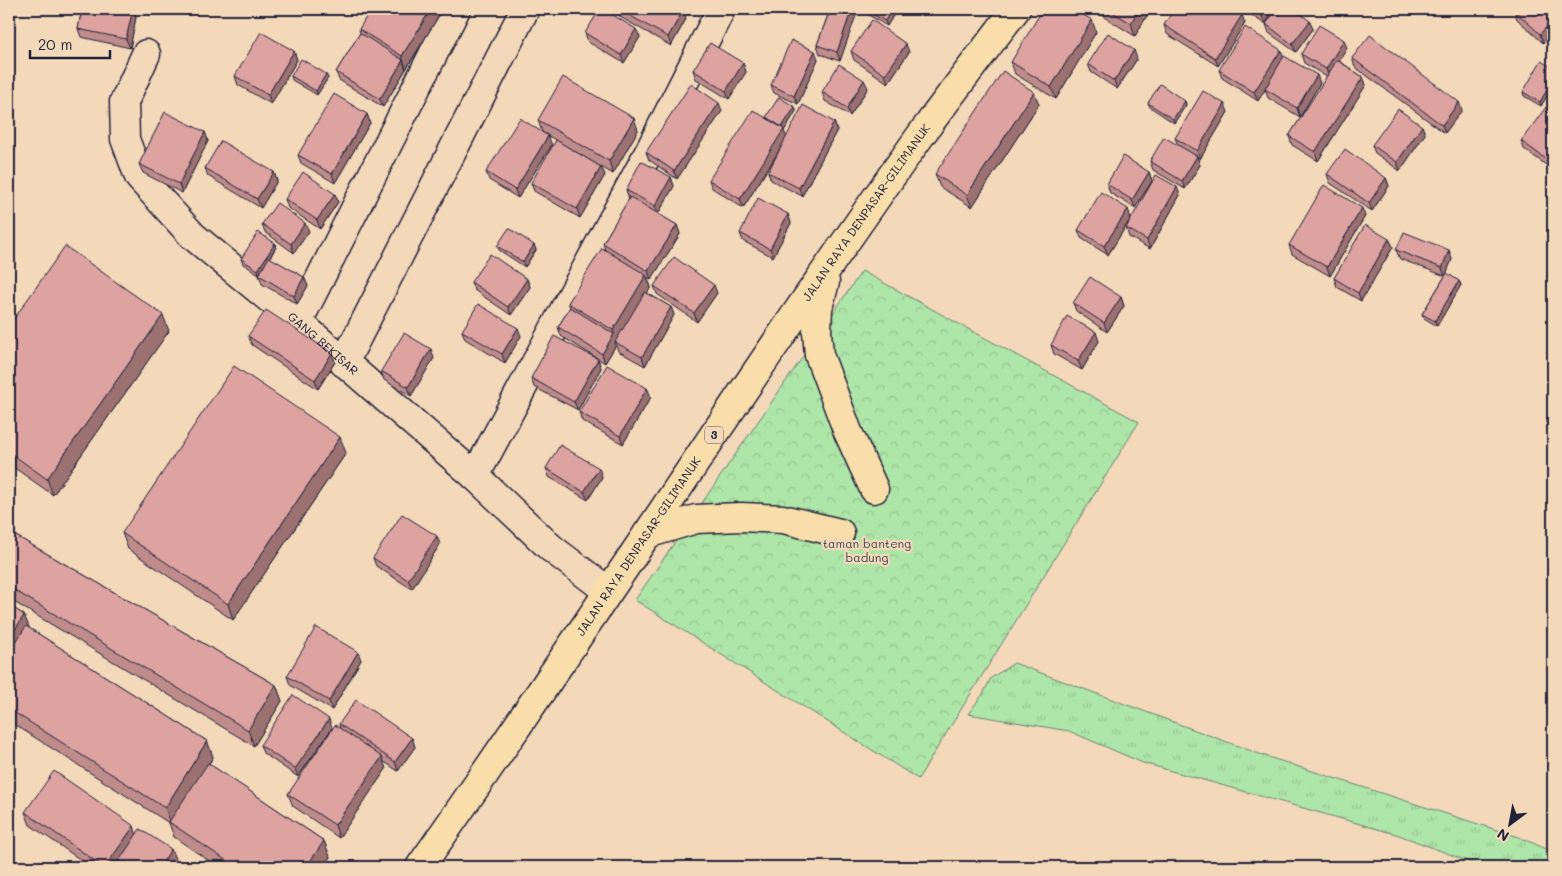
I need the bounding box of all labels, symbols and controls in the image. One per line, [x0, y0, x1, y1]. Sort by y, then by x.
scale bar [30, 28, 110, 60]
text: 20 m [38, 34, 72, 54]
street label: JALAN RAYA DENPASAR-GILIMANUK [798, 120, 934, 304]
street label: GANG BEKISAR [285, 308, 362, 378]
road number: 3 [705, 426, 723, 444]
street label: JALAN RAYA DENPASAR-GILIMANUK [572, 453, 704, 639]
park label: taman banteng badung [823, 535, 911, 565]
north arrow [1484, 798, 1534, 848]
text: N [1493, 825, 1512, 846]

